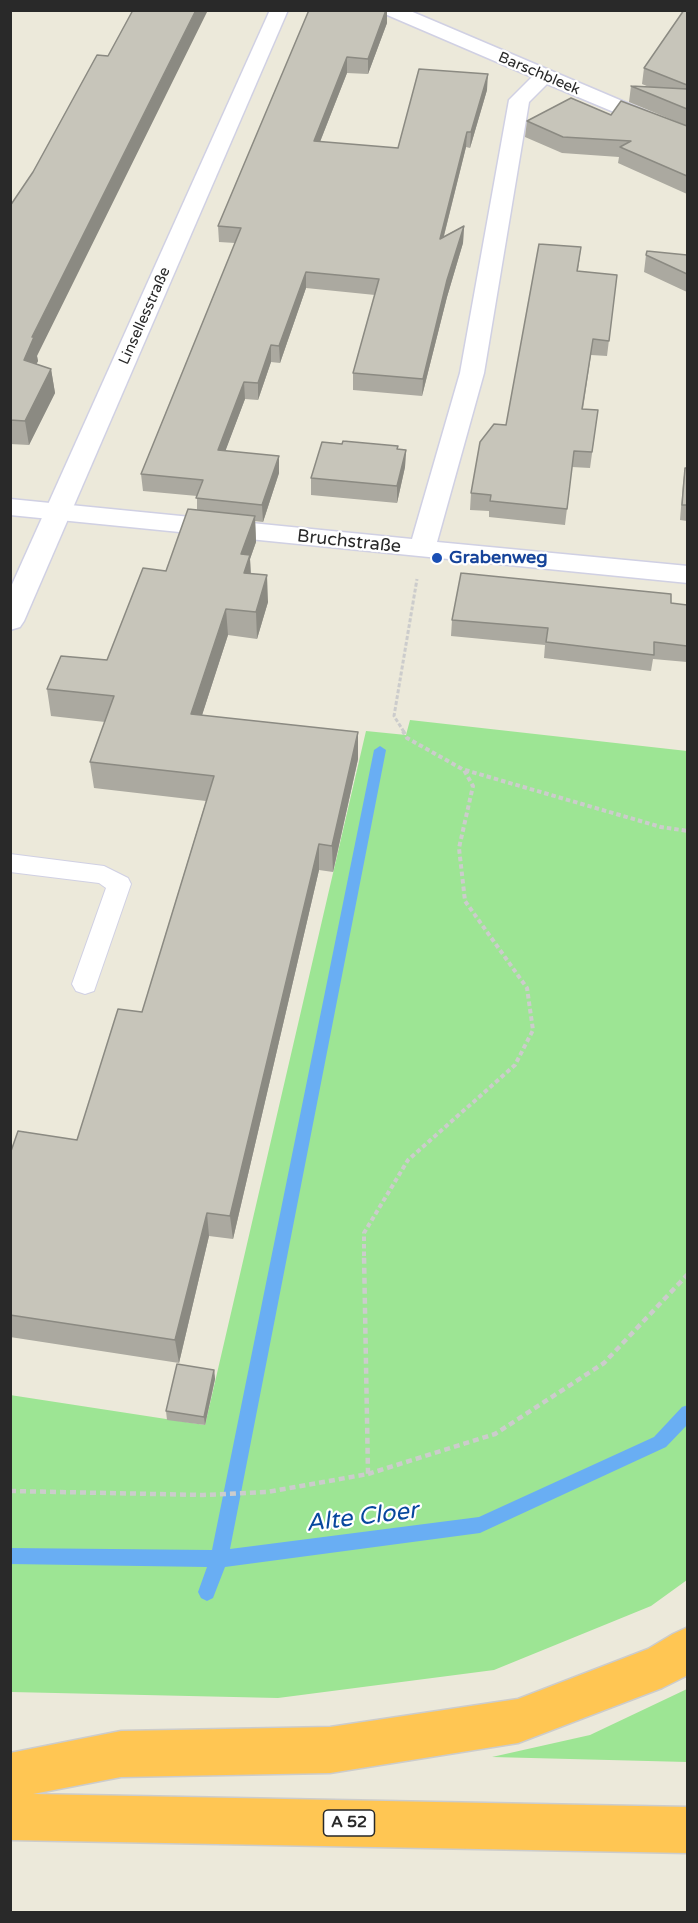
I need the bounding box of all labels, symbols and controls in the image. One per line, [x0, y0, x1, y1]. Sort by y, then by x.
street label: Barschbleek [495, 49, 583, 99]
street label: Linsellesstraße [115, 264, 175, 368]
street label: Bruchstraße [296, 526, 402, 558]
place label: Grabenweg [449, 547, 548, 569]
marker: Grabenweg [430, 551, 444, 565]
water label: Alte Cloer [304, 1497, 420, 1539]
road number: A 52 [324, 1810, 374, 1836]

